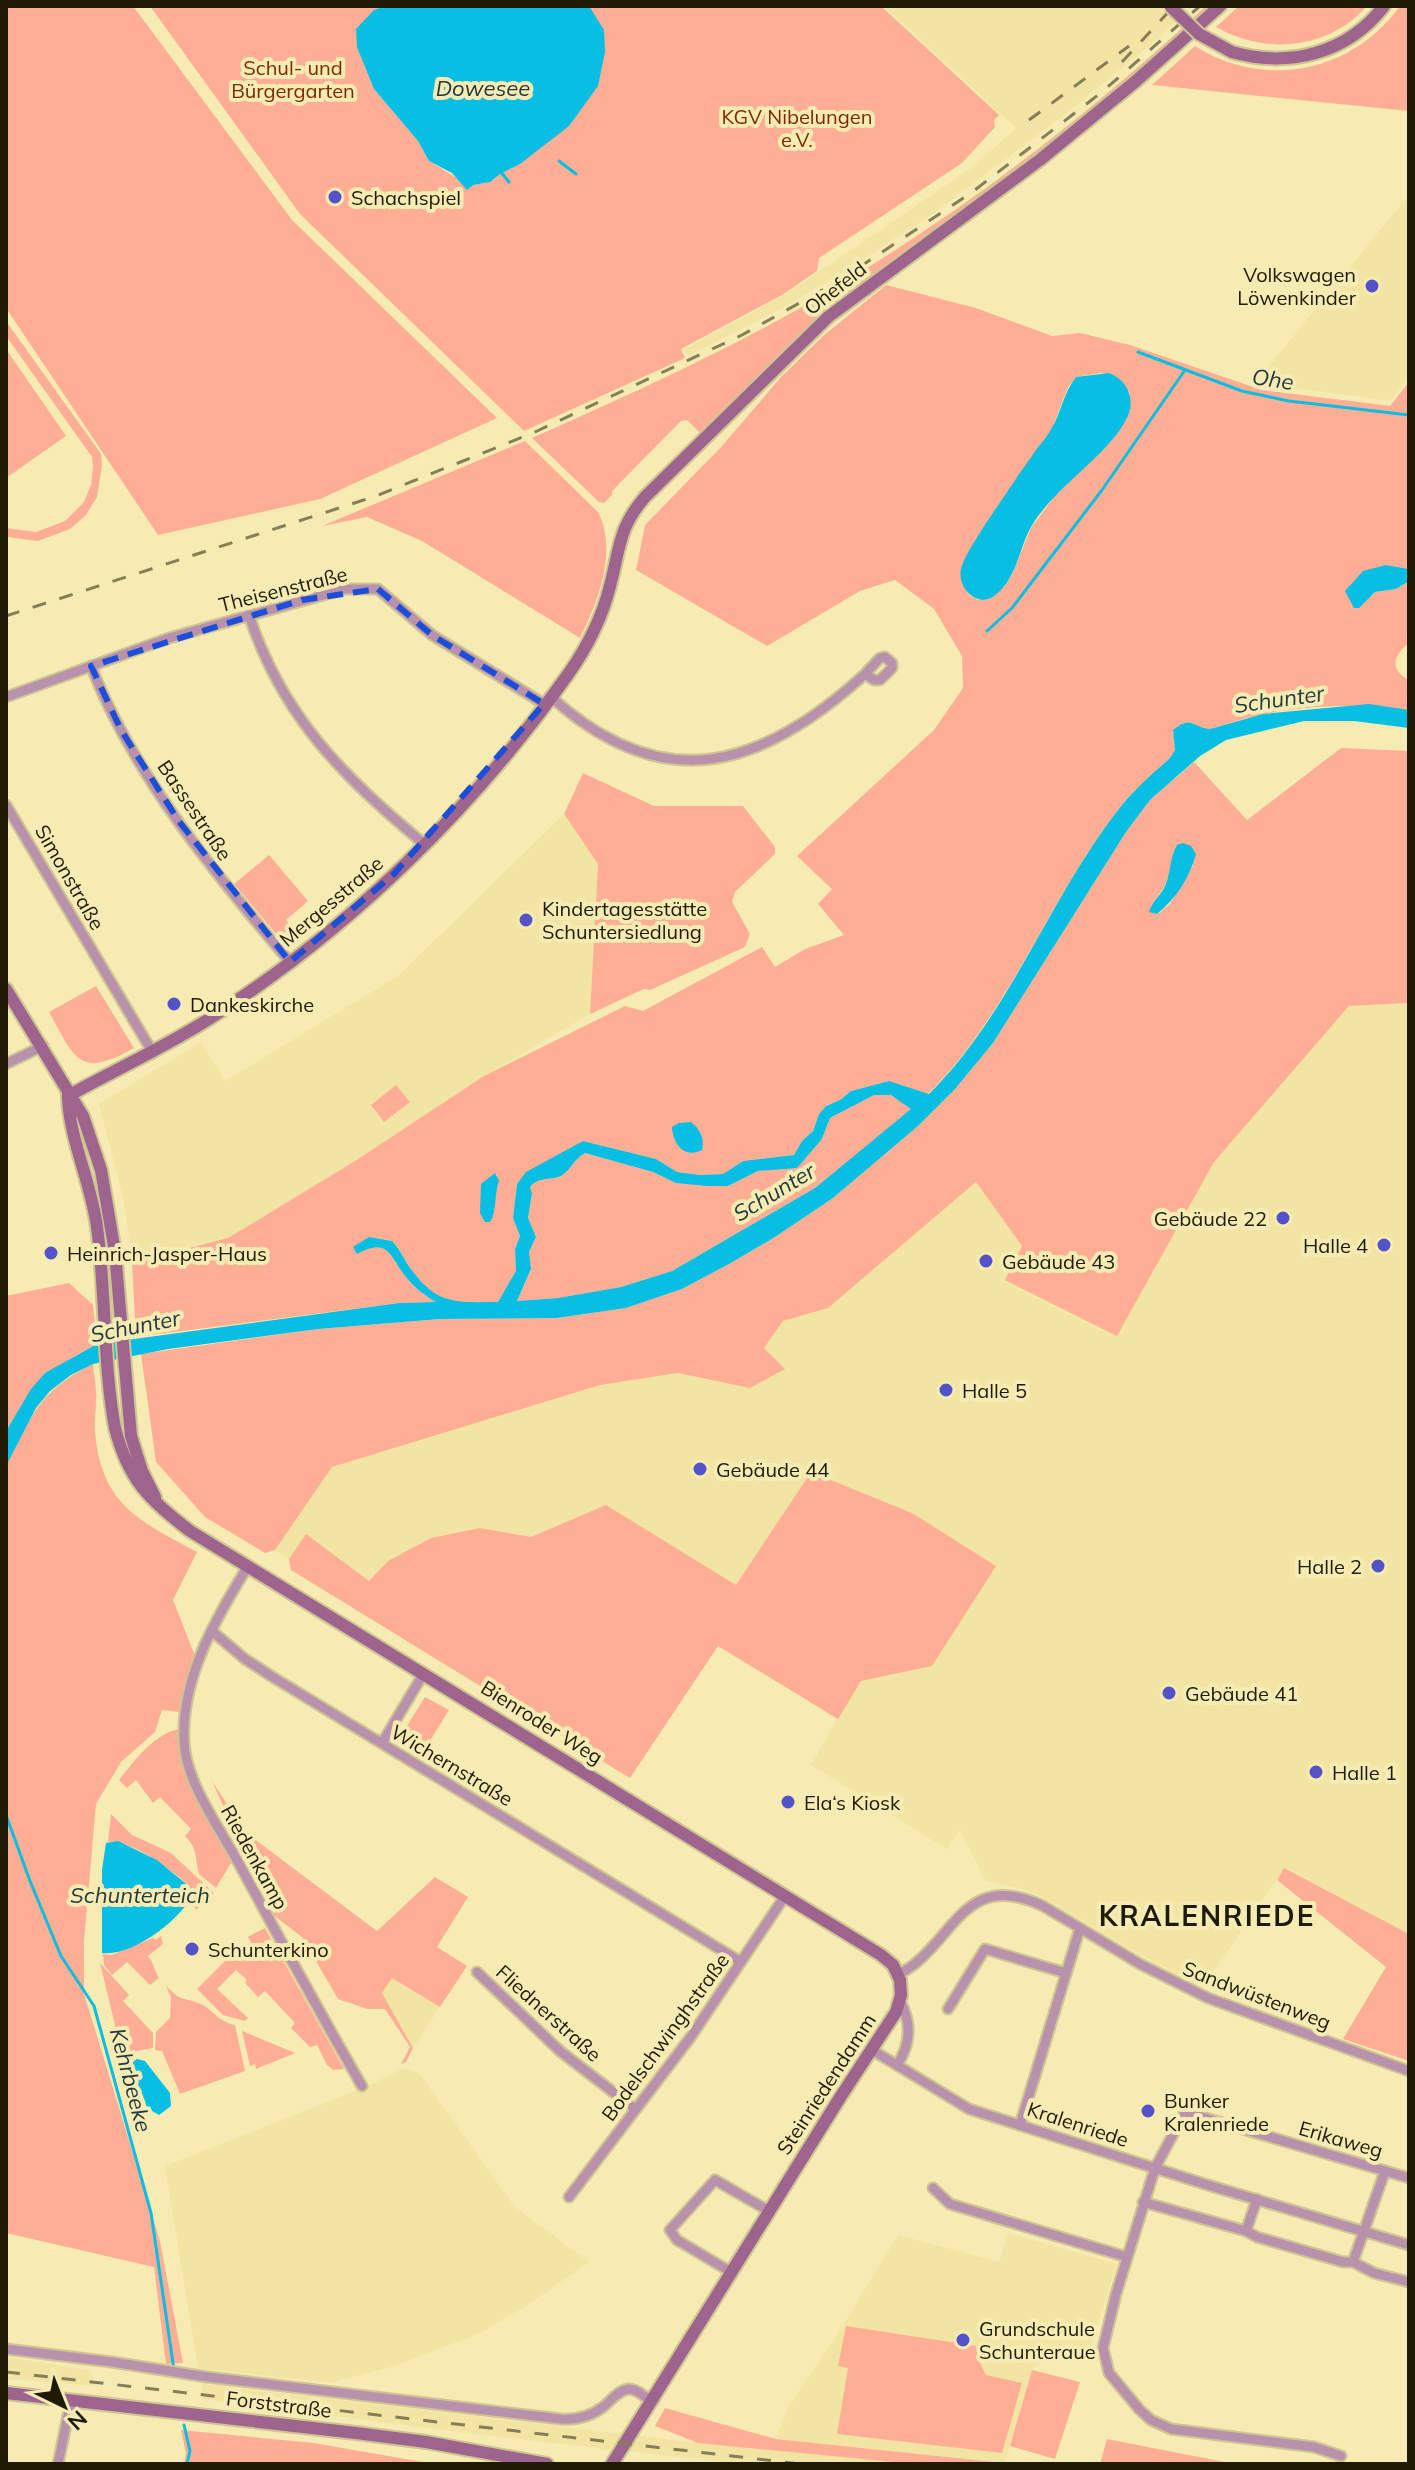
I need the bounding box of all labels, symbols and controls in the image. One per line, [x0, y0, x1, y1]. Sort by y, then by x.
park label: Schul- und Bürgergarten [231, 55, 355, 103]
water label: Dowesee [436, 74, 530, 102]
park label: KGV Nibelungen e.V. [722, 104, 872, 152]
place label: Schachspiel [351, 185, 461, 210]
marker: Schachspiel [326, 188, 344, 206]
street label: Ohefeld [799, 256, 871, 320]
place label: Volkswagen Löwenkinder [1237, 262, 1357, 310]
marker: Volkswagen Löwenkinder [1363, 277, 1381, 295]
water label: Ohe [1250, 362, 1296, 396]
street label: Theisenstraße [216, 561, 350, 617]
water label: Schunter [1232, 679, 1327, 719]
street label: Bassestraße [152, 755, 238, 865]
street label: Simonstraße [30, 820, 110, 934]
street label: Mergesstraße [274, 850, 388, 952]
place label: Kindertagesstätte Schuntersiedlung [542, 896, 707, 944]
marker: Kindertagesstätte Schuntersiedlung [517, 911, 535, 929]
place label: Dankeskirche [190, 992, 314, 1017]
marker: Dankeskirche [165, 995, 183, 1013]
water label: Schunter [728, 1156, 821, 1227]
place label: Gebäude 22 [1154, 1206, 1267, 1231]
marker: Gebäude 22 [1274, 1209, 1292, 1227]
place label: Halle 4 [1303, 1233, 1368, 1258]
marker: Halle 4 [1375, 1236, 1393, 1254]
place label: Heinrich-Jasper-Haus [67, 1241, 267, 1266]
marker: Heinrich-Jasper-Haus [42, 1244, 60, 1262]
place label: Gebäude 43 [1002, 1249, 1115, 1274]
marker: Gebäude 43 [977, 1252, 995, 1270]
water label: Schunter [88, 1303, 183, 1348]
place label: Halle 5 [962, 1378, 1027, 1403]
marker: Halle 5 [937, 1381, 955, 1399]
place label: Gebäude 44 [716, 1457, 829, 1482]
marker: Gebäude 44 [691, 1460, 709, 1478]
place label: Halle 2 [1297, 1554, 1362, 1579]
marker: Halle 2 [1369, 1557, 1387, 1575]
street label: Bienroder Weg [476, 1675, 608, 1769]
place label: Gebäude 41 [1185, 1681, 1298, 1706]
marker: Gebäude 41 [1160, 1684, 1178, 1702]
street label: Wichernstraße [386, 1719, 518, 1811]
place label: Halle 1 [1332, 1760, 1397, 1785]
marker: Halle 1 [1307, 1763, 1325, 1781]
place label: Ela‘s Kiosk [804, 1790, 901, 1815]
marker: Ela‘s Kiosk [779, 1793, 797, 1811]
street label: Riedenkamp [216, 1800, 294, 1914]
water label: Schunterteich [70, 1881, 210, 1909]
district label: KRALENRIEDE [1099, 1898, 1315, 1933]
place label: Schunterkino [208, 1937, 329, 1962]
marker: Schunterkino [183, 1940, 201, 1958]
street label: Bodelschwinghstraße [596, 1948, 734, 2126]
street label: Sandwüstenweg [1179, 1955, 1335, 2035]
street label: Fliednerstraße [491, 1959, 607, 2067]
street label: Steinriedendamm [771, 2009, 881, 2159]
water label: Kehrbeeke [104, 2025, 158, 2135]
place label: Bunker Kralenriede [1164, 2088, 1269, 2136]
street label: Kralenriede [1024, 2096, 1132, 2152]
marker: Bunker Kralenriede [1139, 2102, 1157, 2120]
street label: Erikaweg [1296, 2115, 1386, 2163]
place label: Grundschule Schunteraue [979, 2316, 1096, 2364]
marker: Grundschule Schunteraue [954, 2331, 972, 2349]
north arrow [24, 2366, 104, 2446]
street label: Forststraße [225, 2385, 333, 2423]
text: N [62, 2405, 93, 2437]

